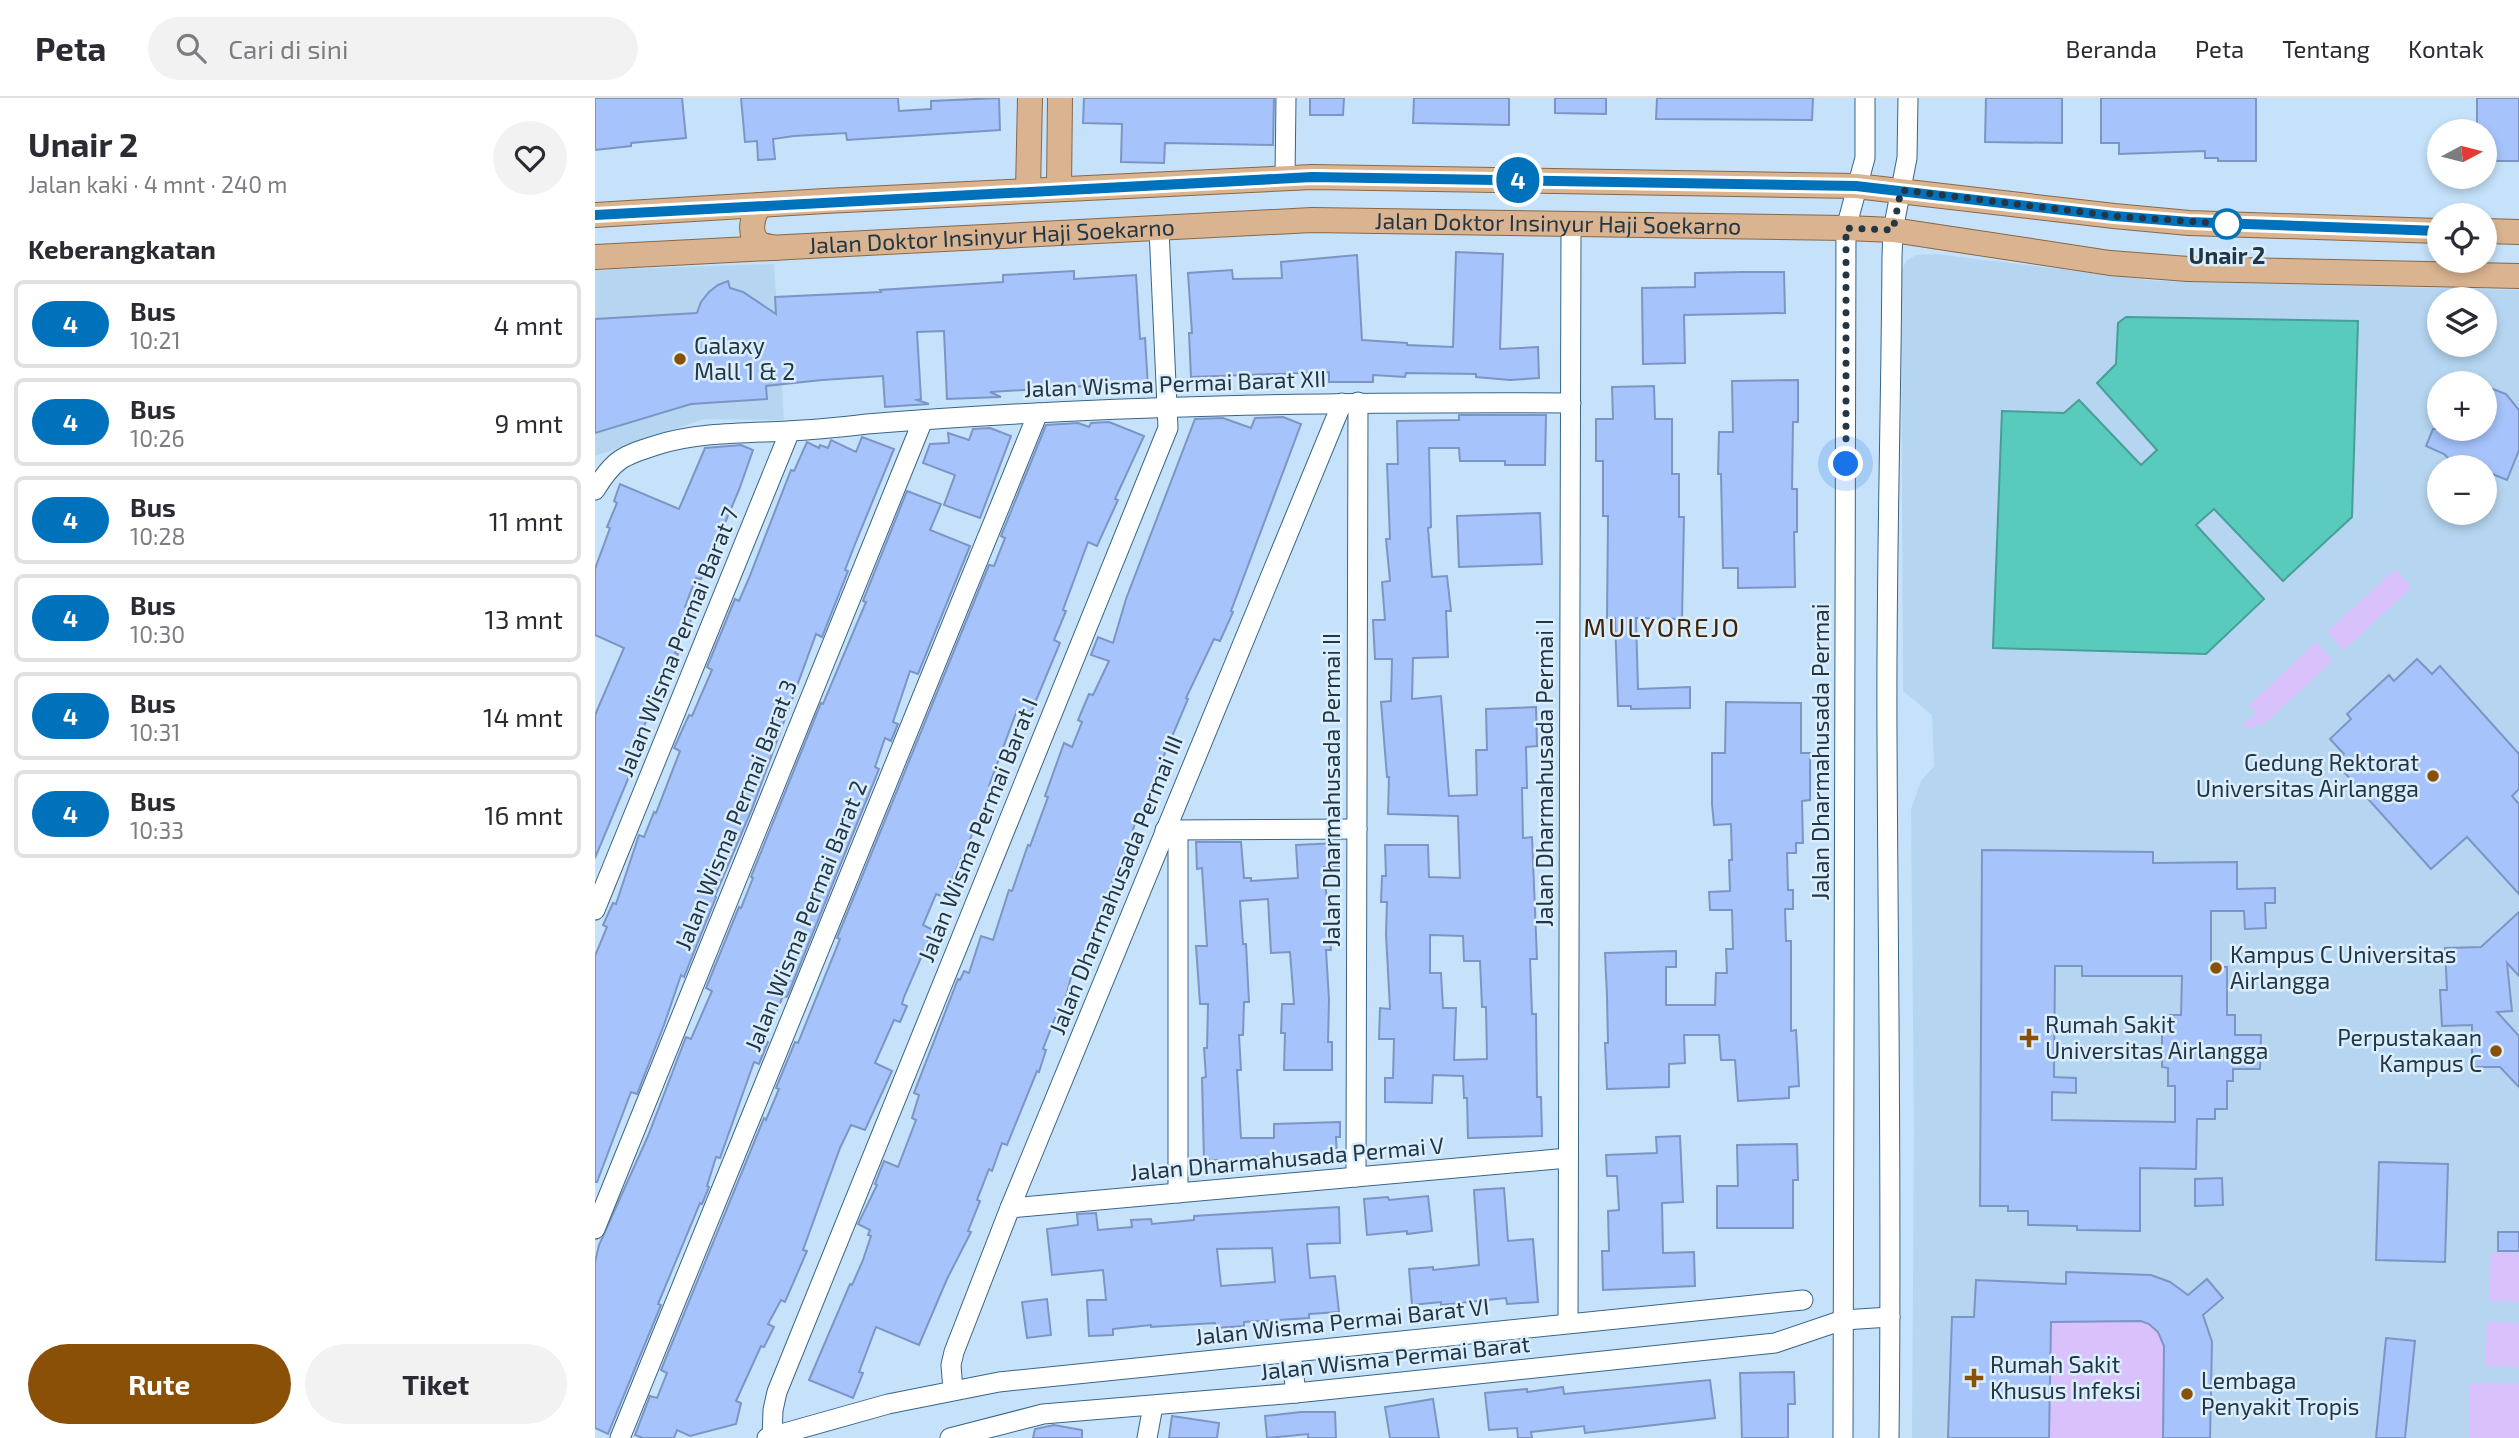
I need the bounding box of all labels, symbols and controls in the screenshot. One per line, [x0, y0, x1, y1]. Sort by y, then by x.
search box [148, 17, 638, 80]
text: Peta [35, 28, 106, 68]
icon: search [172, 29, 210, 67]
text: Cari di sini [228, 33, 348, 64]
text: Beranda [2066, 34, 2157, 63]
text: Peta [2195, 34, 2244, 63]
text: Tentang [2282, 34, 2370, 63]
text: Kontak [2408, 34, 2484, 63]
north arrow [2427, 119, 2497, 189]
map controls [2427, 119, 2497, 525]
button: heart [493, 121, 567, 195]
text: Unair 2 [28, 124, 138, 164]
line badge: 4 [1495, 157, 1541, 203]
text: 4 [1510, 165, 1526, 194]
text: Jalan kaki · 4 mnt · 240 m [28, 170, 287, 198]
button: locate [2427, 203, 2497, 273]
street label: Jalan Doktor Insinyur Haji Soekarno [1375, 206, 1742, 239]
marker: Unair 2 [2212, 209, 2242, 239]
street label: Jalan Doktor Insinyur Haji Soekarno [808, 212, 1175, 259]
text: Keberangkatan [28, 233, 216, 264]
place label: Unair 2 [2189, 241, 2265, 269]
button: layers [2427, 287, 2497, 357]
text: Bus [130, 295, 176, 326]
text: 4 [63, 309, 78, 338]
text: 4 mnt [493, 309, 563, 340]
text: 10:21 [130, 326, 181, 354]
place label: Galaxy Mall 1 & 2 [694, 331, 795, 385]
marker: Galaxy Mall 1 & 2 [672, 351, 688, 367]
street label: Jalan Wisma Permai Barat XII [1023, 364, 1327, 402]
button: + [2427, 371, 2497, 441]
text: Bus [130, 393, 176, 424]
text: 4 [63, 407, 78, 436]
text: 9 mnt [495, 407, 563, 438]
text: 10:26 [130, 424, 185, 452]
your location [1828, 446, 1863, 481]
button: − [2427, 455, 2497, 525]
text: Bus [130, 491, 176, 522]
street label: Jalan Wisma Permai Barat 7 [610, 503, 744, 780]
text: 4 [63, 505, 78, 534]
text: 11 mnt [489, 505, 563, 536]
text: 10:28 [130, 522, 185, 550]
text: Bus [130, 589, 176, 620]
text: 4 [63, 603, 78, 632]
text: 13 mnt [485, 603, 563, 634]
street label: Jalan Dharmahusada Permai [1806, 604, 1834, 900]
district label: MULYOREJO [1583, 611, 1741, 642]
street label: Jalan Dharmahusada Permai I [1530, 619, 1558, 927]
text: 10:30 [130, 620, 185, 648]
street label: Jalan Dharmahusada Permai II [1317, 633, 1345, 947]
street label: Jalan Wisma Permai Barat 3 [668, 675, 802, 954]
text: Bus [130, 687, 176, 718]
street label: Jalan Wisma Permai Barat I [911, 693, 1043, 966]
text: 4 [63, 701, 78, 730]
text: 14 mnt [483, 701, 563, 732]
text: 10:31 [130, 718, 180, 746]
street label: Jalan Dharmahusada Permai III [1042, 731, 1188, 1038]
place label: Gedung Rektorat Universitas Airlangga [2196, 748, 2419, 802]
marker: Gedung Rektorat Universitas Airlangga [2425, 768, 2441, 784]
street label: Jalan Wisma Permai Barat 2 [738, 776, 872, 1055]
text: Bus [130, 785, 176, 816]
text: 4 [63, 799, 78, 828]
text: 16 mnt [484, 799, 563, 830]
text: 10:33 [130, 816, 184, 844]
place label: Kampus C Universitas Airlangga [2230, 940, 2456, 994]
marker: Kampus C Universitas Airlangga [2208, 960, 2224, 976]
place label: Rumah Sakit Universitas Airlangga [2045, 1010, 2268, 1064]
place label: Perpustakaan Kampus C [2337, 1023, 2482, 1077]
marker: Rumah Sakit Universitas Airlangga [2019, 1028, 2039, 1048]
marker: Perpustakaan Kampus C [2488, 1043, 2504, 1059]
street label: Jalan Dharmahusada Permai V [1129, 1130, 1445, 1186]
street label: Jalan Wisma Permai Barat VI [1193, 1292, 1491, 1350]
street label: Jalan Wisma Permai Barat [1259, 1329, 1532, 1385]
button: Rute [28, 1344, 291, 1424]
button: Tiket [305, 1344, 567, 1424]
place label: Rumah Sakit Khusus Infeksi [1990, 1350, 2141, 1404]
place label: Lembaga Penyakit Tropis [2201, 1366, 2360, 1420]
marker: Rumah Sakit Khusus Infeksi [1964, 1368, 1984, 1388]
marker: Lembaga Penyakit Tropis [2179, 1386, 2195, 1402]

